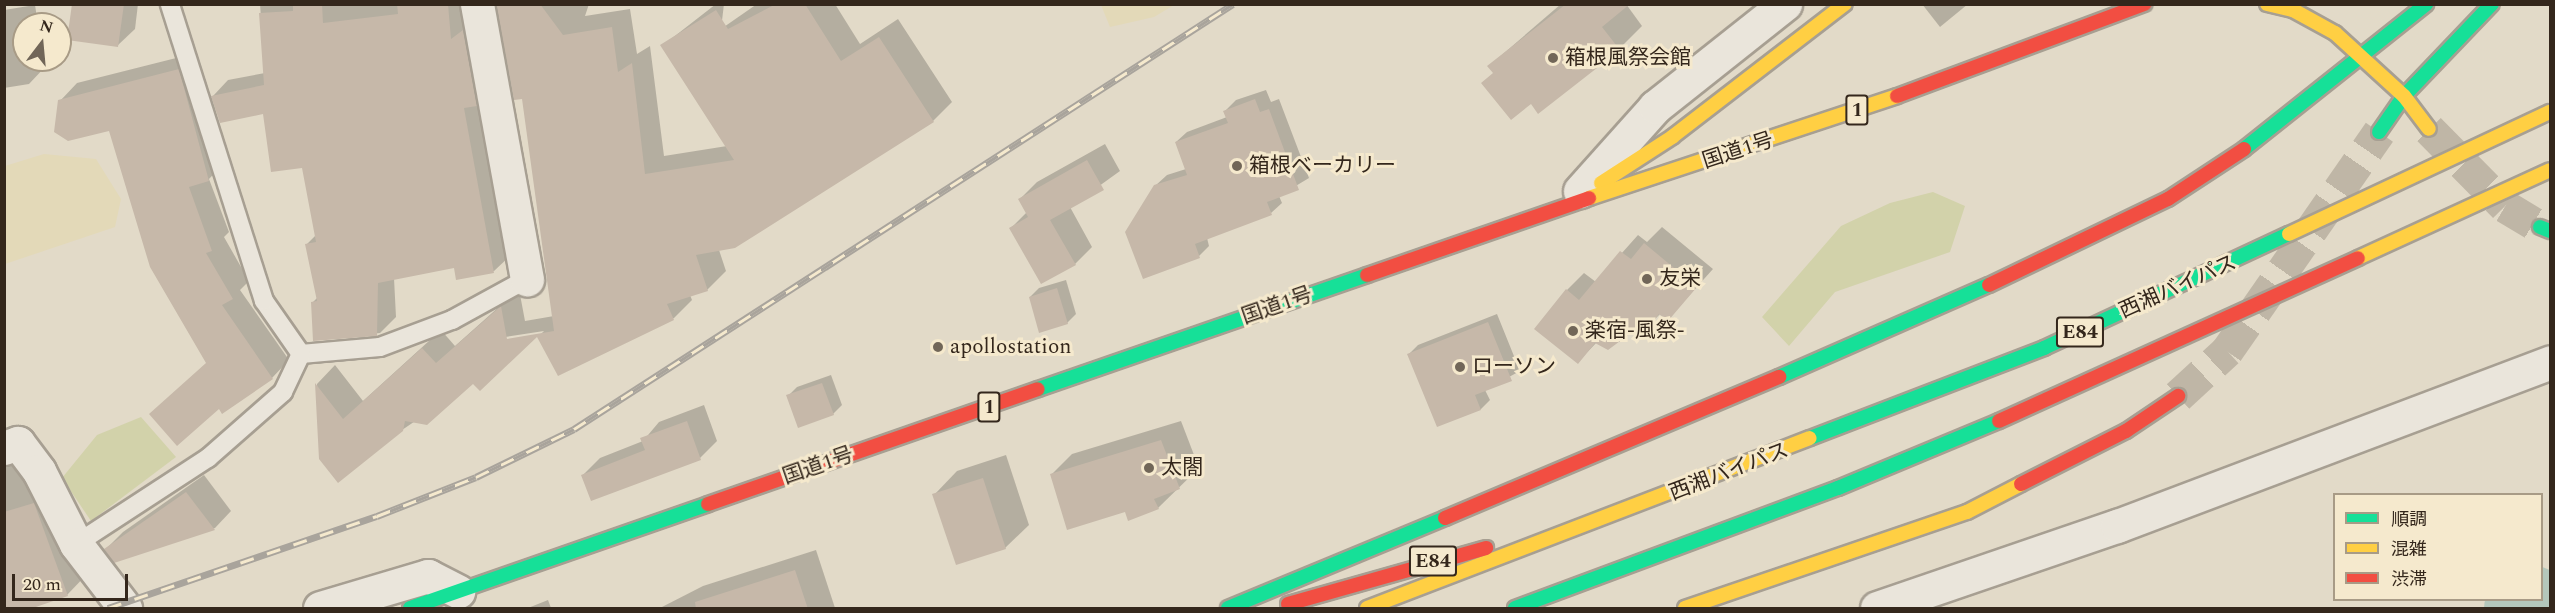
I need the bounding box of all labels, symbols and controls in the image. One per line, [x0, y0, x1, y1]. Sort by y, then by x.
north arrow [12, 12, 72, 72]
text: N [37, 13, 56, 40]
place label: 箱根風祭会館 [1565, 45, 1691, 71]
marker: 箱根風祭会館 [1546, 51, 1560, 65]
road number: 1 [1845, 93, 1869, 127]
street label: 国道1号 [1699, 128, 1777, 174]
place label: 箱根ベーカリー [1249, 153, 1396, 179]
marker: 箱根ベーカリー [1230, 159, 1244, 173]
street label: 西湘バイパス [2115, 250, 2241, 324]
place label: 友栄 [1659, 266, 1701, 292]
marker: 友栄 [1640, 272, 1654, 286]
street label: 国道1号 [1238, 282, 1316, 330]
road number: E84 [2054, 315, 2106, 349]
place label: 楽宿-風祭- [1585, 318, 1685, 344]
marker: 楽宿-風祭- [1566, 324, 1580, 338]
place label: apollostation [950, 334, 1071, 360]
marker: apollostation [931, 340, 945, 354]
place label: ローソン [1472, 354, 1556, 380]
marker: ローソン [1453, 360, 1467, 374]
road number: 1 [977, 390, 1001, 424]
street label: 西湘バイパス [1666, 438, 1792, 506]
street label: 国道1号 [779, 442, 857, 490]
place label: 太閤 [1161, 455, 1203, 481]
marker: 太閤 [1142, 461, 1156, 475]
legend [2333, 493, 2543, 601]
text: 順調 [2391, 506, 2427, 533]
text: 混雑 [2391, 536, 2427, 563]
road number: E84 [1408, 544, 1458, 578]
scale bar [15, 562, 130, 600]
text: 渋滞 [2391, 566, 2427, 593]
text: 20 m [23, 571, 61, 598]

